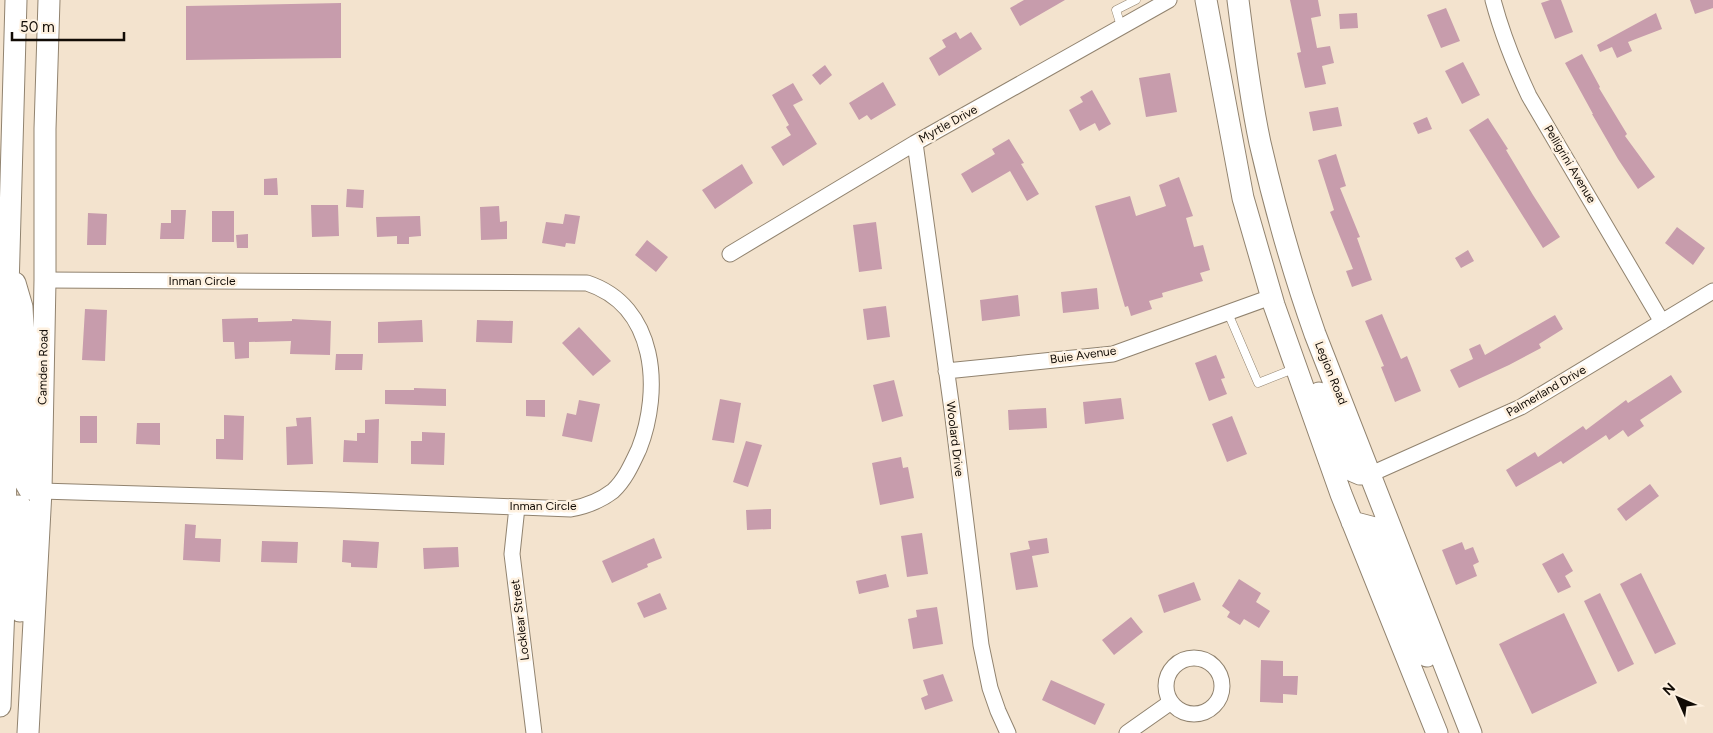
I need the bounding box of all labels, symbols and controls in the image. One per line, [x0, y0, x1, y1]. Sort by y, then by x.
scale bar [12, 10, 125, 42]
text: 50 m [20, 18, 55, 36]
street label: Myrtle Drive [916, 102, 980, 146]
street label: Pelligrini Avenue [1541, 123, 1599, 206]
street label: Inman Circle [168, 274, 236, 288]
street label: Camden Road [35, 329, 51, 405]
street label: Legion Road [1312, 339, 1350, 407]
street label: Buie Avenue [1049, 343, 1118, 367]
street label: Palmerland Drive [1504, 362, 1589, 419]
street label: Woolard Drive [943, 401, 967, 478]
street label: Inman Circle [509, 499, 577, 513]
street label: Locklear Street [508, 578, 532, 661]
north arrow [1653, 673, 1703, 723]
text: N [1659, 679, 1679, 699]

